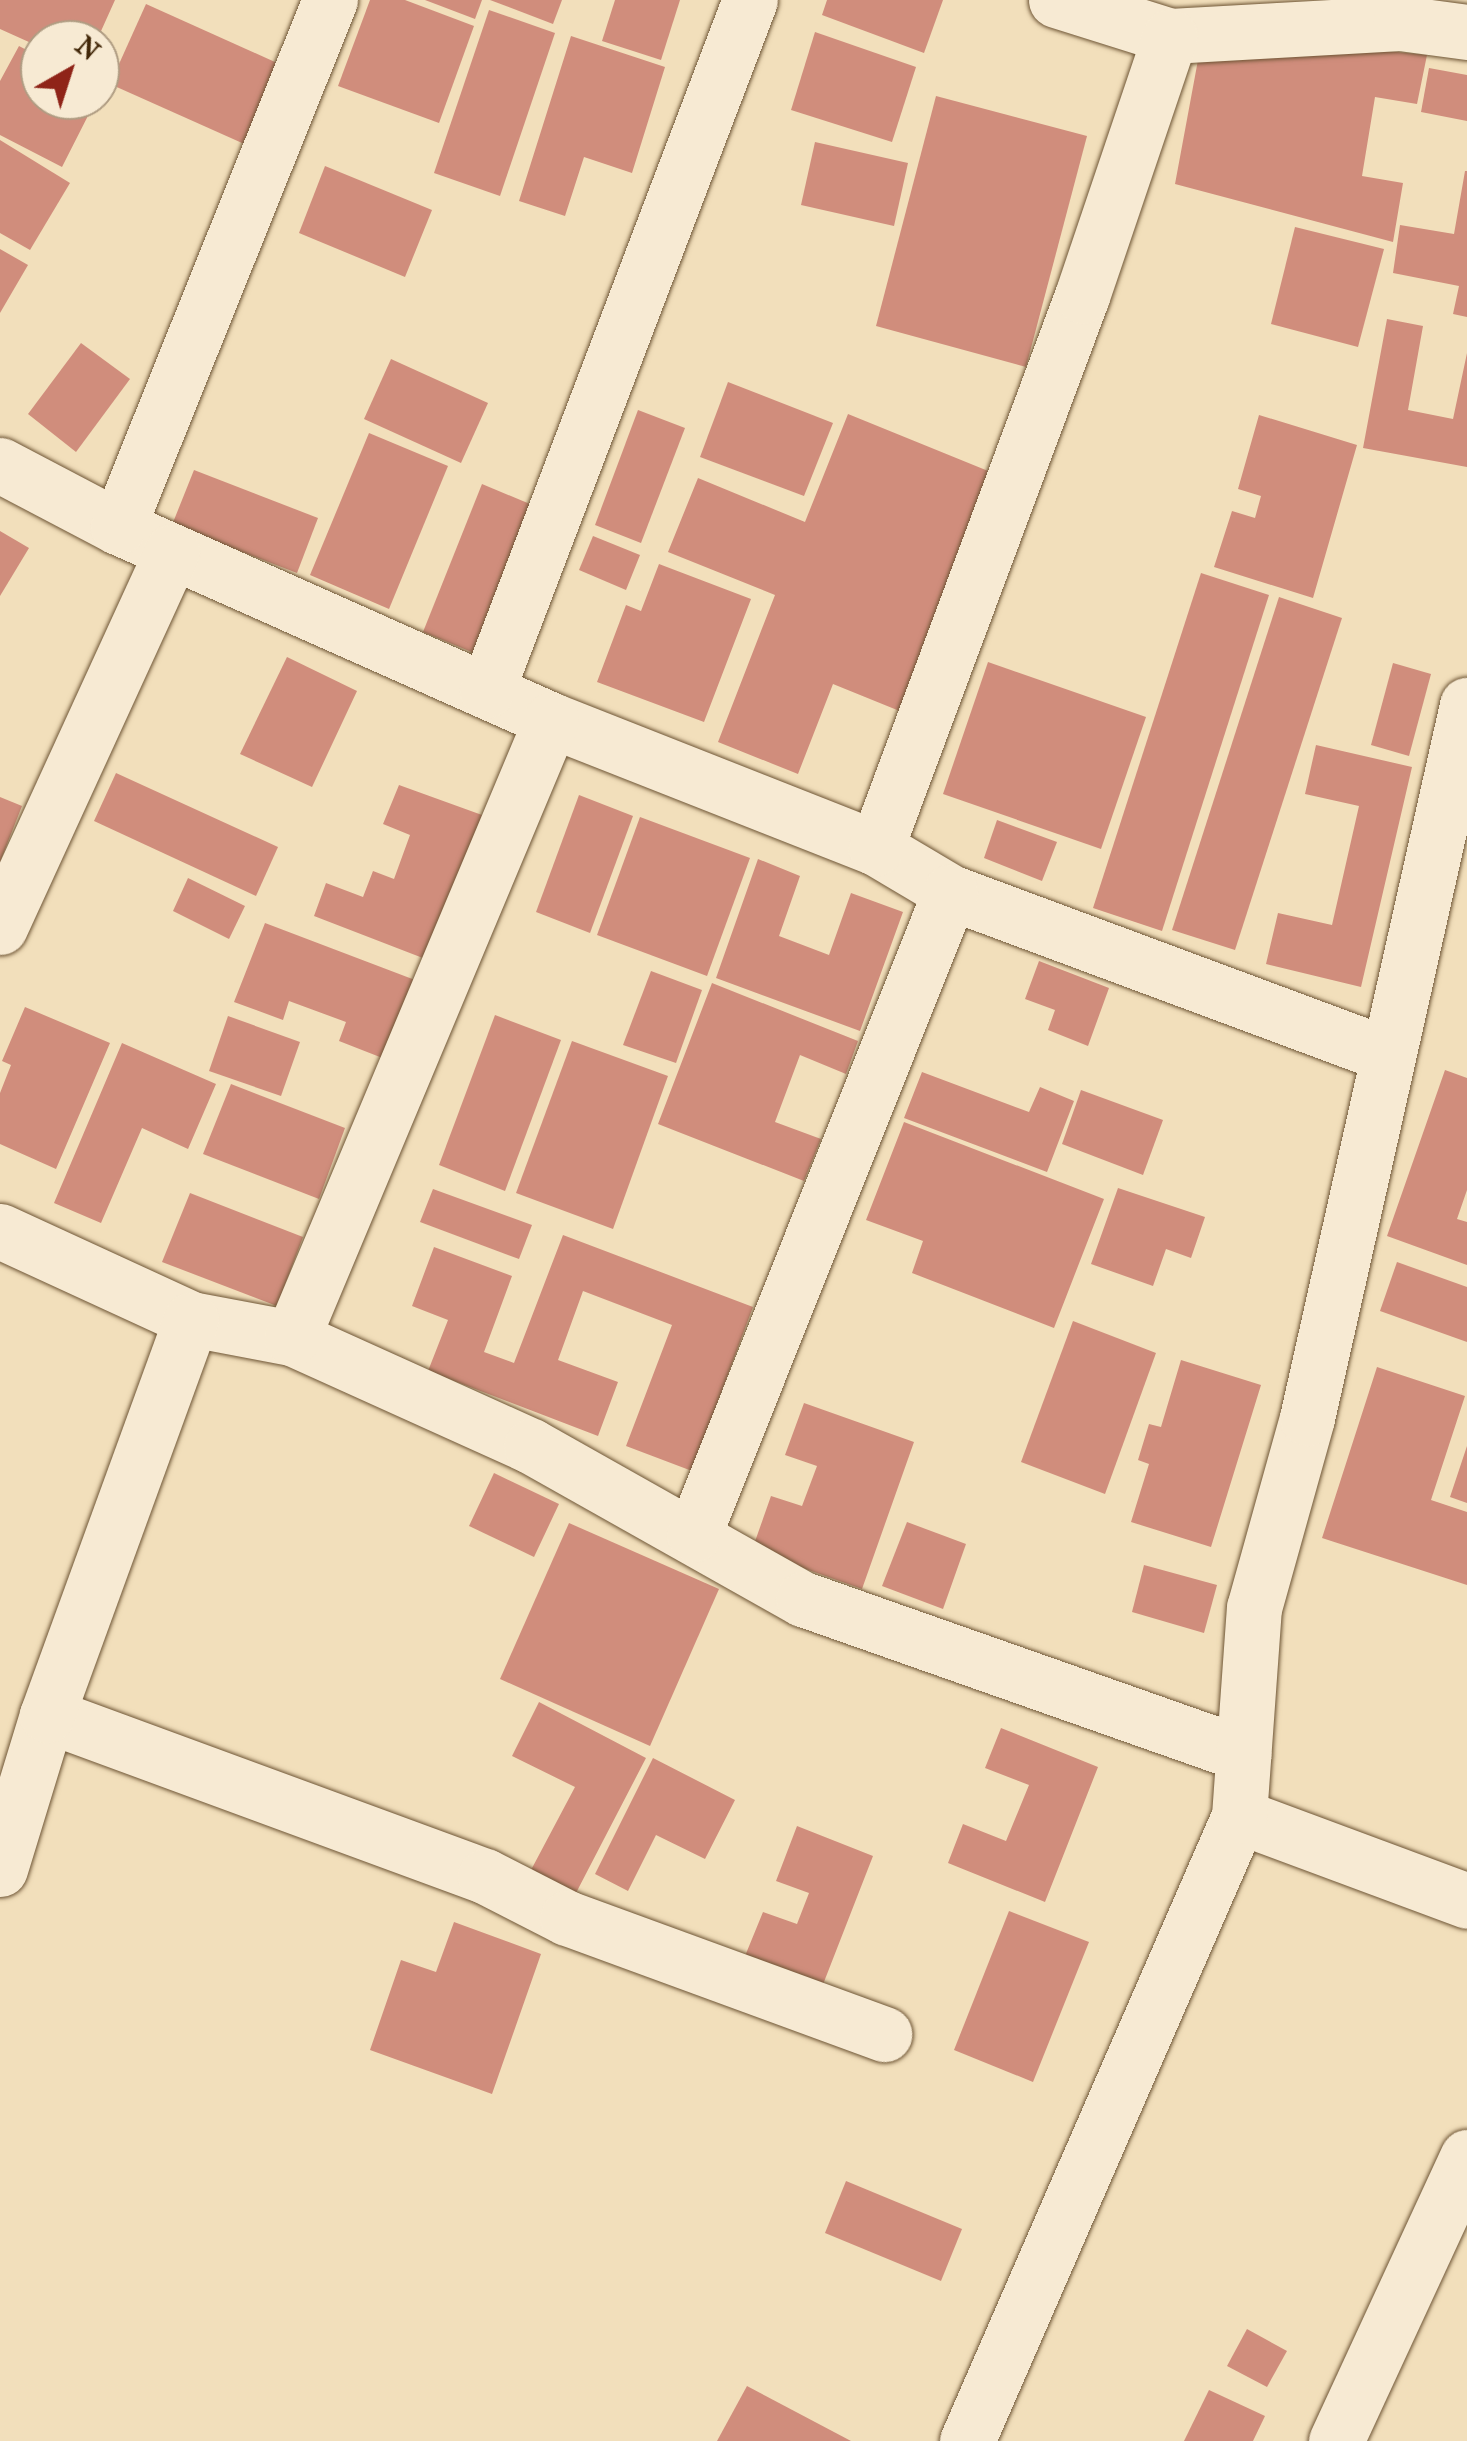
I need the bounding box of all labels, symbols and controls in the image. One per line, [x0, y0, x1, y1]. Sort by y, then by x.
north arrow [20, 20, 120, 120]
text: N [69, 28, 107, 67]

